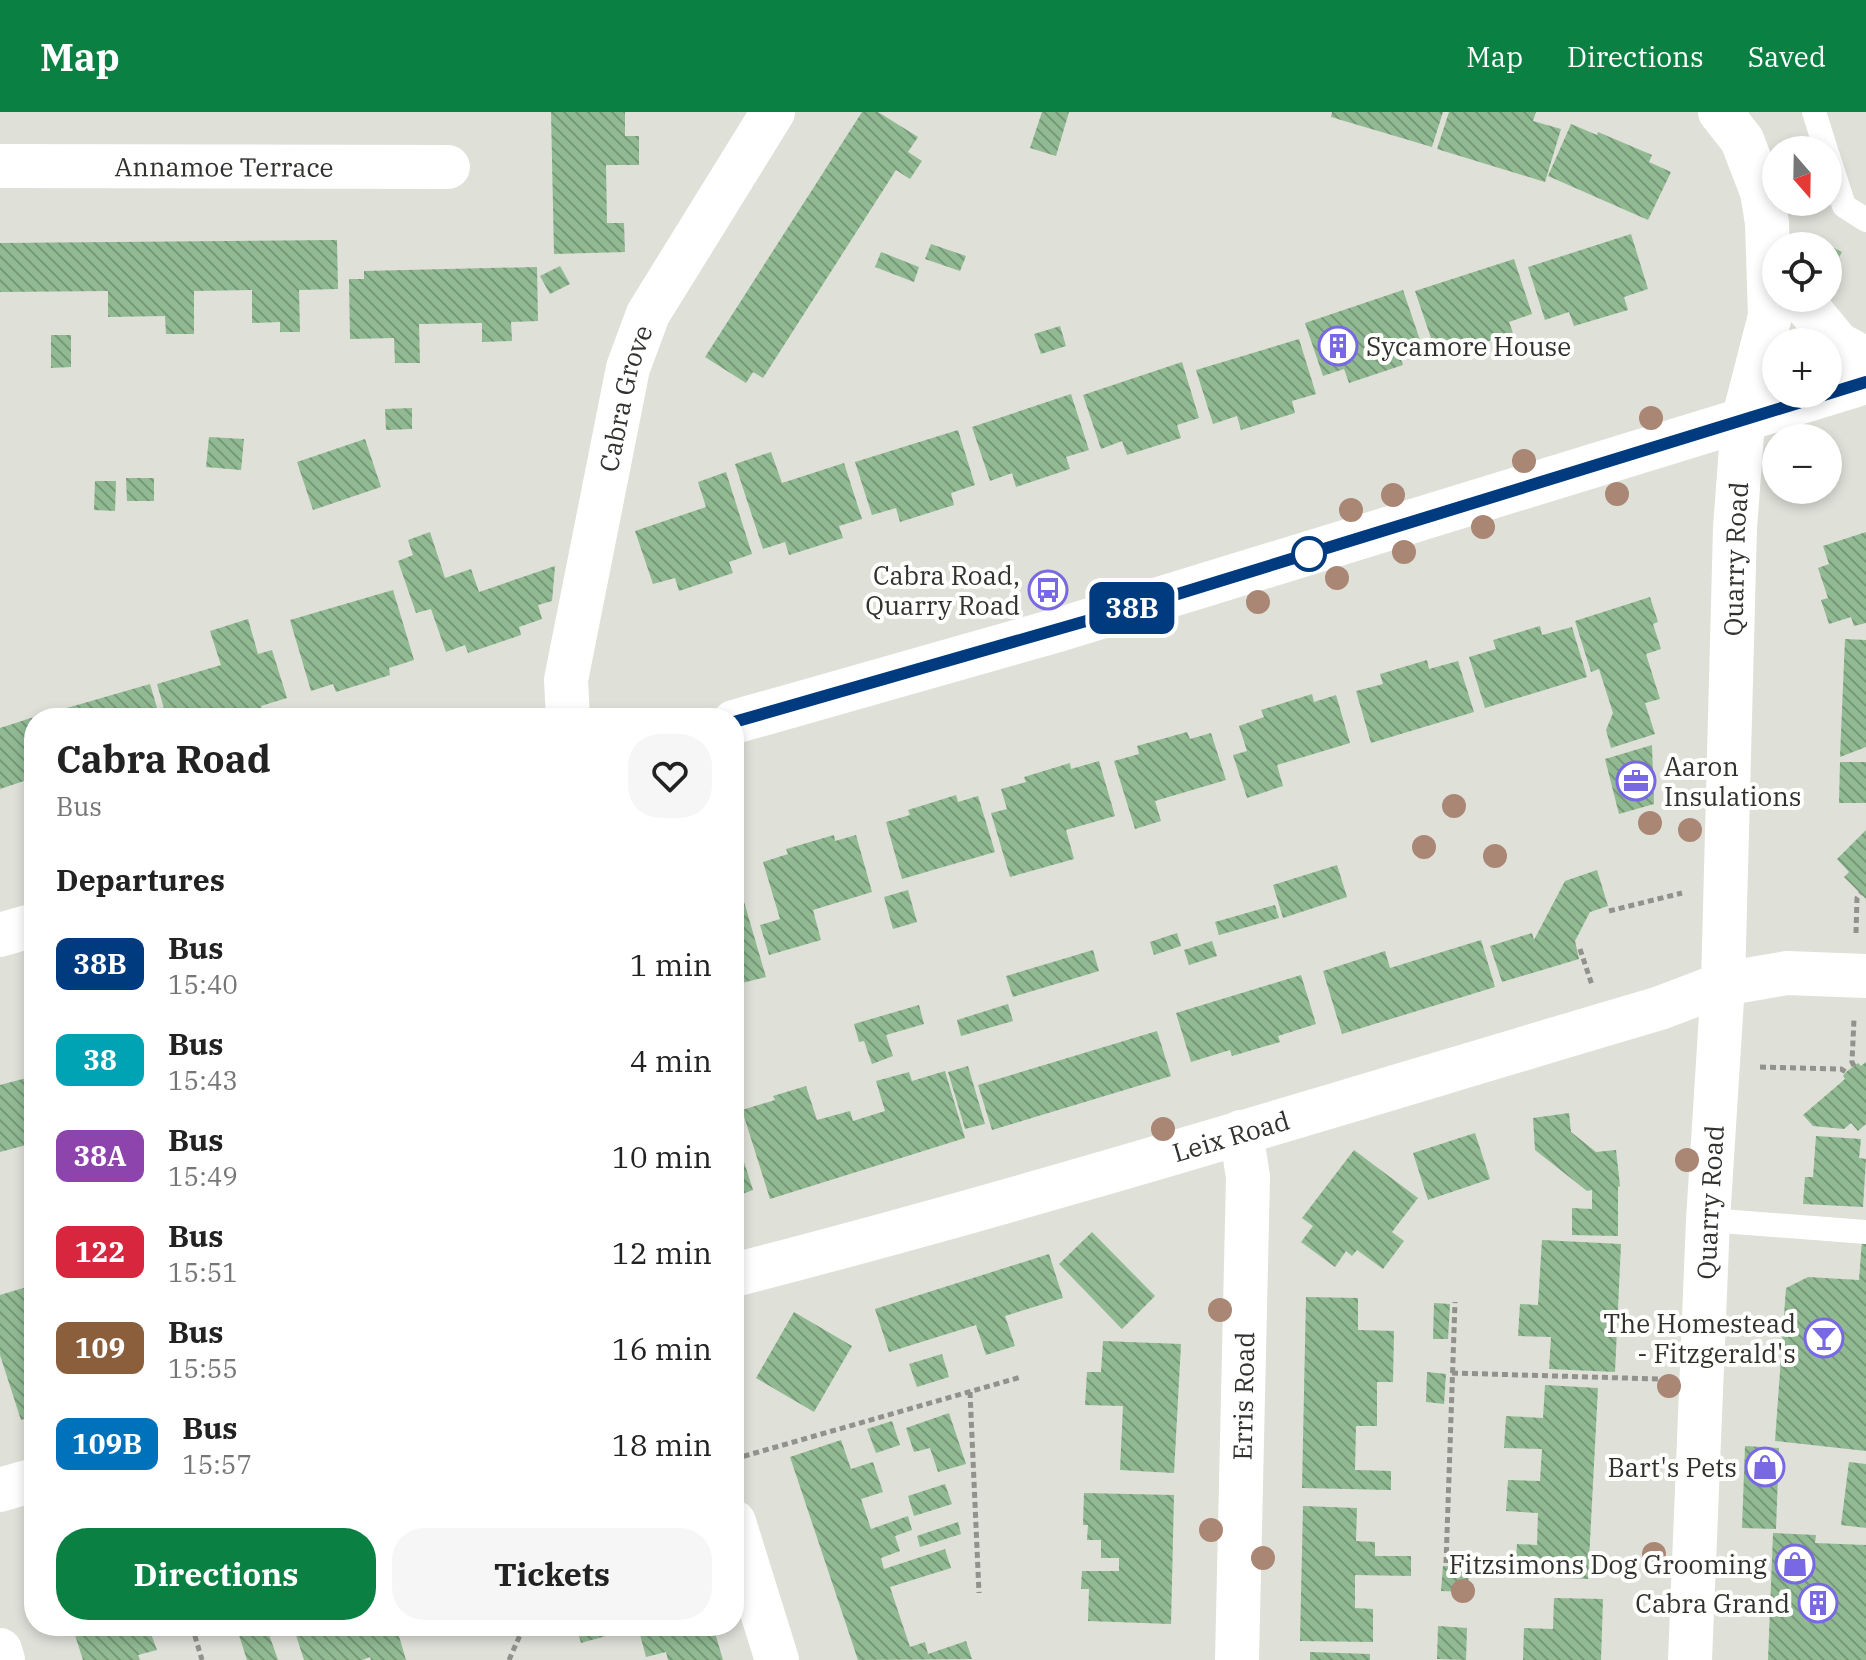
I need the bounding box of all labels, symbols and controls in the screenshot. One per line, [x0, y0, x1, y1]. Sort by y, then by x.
text: Map [40, 32, 120, 81]
text: Map [1466, 38, 1523, 75]
text: Directions [1567, 38, 1704, 75]
text: Saved [1748, 38, 1826, 75]
north arrow [1762, 136, 1842, 216]
map controls [1762, 136, 1842, 504]
street label: Annamoe Terrace [114, 149, 334, 184]
button: locate [1762, 232, 1842, 312]
street label: Cabra Grove [591, 320, 660, 475]
building icon: Sycamore House [1317, 325, 1359, 367]
button: + [1762, 328, 1842, 408]
place label: Sycamore House [1366, 329, 1571, 363]
button: − [1762, 424, 1842, 504]
street label: Quarry Road [1715, 480, 1755, 637]
unlabelled marker [1292, 537, 1326, 571]
place label: Cabra Road, Quarry Road [865, 558, 1020, 622]
bus stop icon: Cabra Road, Quarry Road [1027, 569, 1069, 611]
line badge: 38B [1086, 582, 1178, 634]
text: 38B [1105, 589, 1159, 626]
text: Cabra Road [56, 734, 271, 783]
button: heart [628, 734, 712, 818]
place label: Aaron Insulations [1664, 749, 1801, 813]
office icon: Aaron Insulations [1615, 760, 1657, 802]
text: Bus [56, 789, 102, 823]
text: Departures [56, 860, 225, 899]
text: Bus [168, 928, 223, 967]
text: 38B [73, 945, 127, 982]
text: 1 min [630, 945, 712, 984]
text: 15:40 [168, 967, 238, 1001]
text: Bus [168, 1024, 223, 1063]
text: 38 [83, 1041, 117, 1078]
text: 4 min [630, 1041, 712, 1080]
text: 15:43 [168, 1063, 238, 1097]
street label: Leix Road [1168, 1103, 1293, 1169]
text: Bus [168, 1120, 223, 1159]
street label: Quarry Road [1689, 1124, 1731, 1280]
text: 38A [73, 1137, 127, 1174]
text: 10 min [612, 1137, 712, 1176]
text: 15:49 [168, 1159, 238, 1193]
text: Bus [168, 1216, 223, 1255]
text: 122 [75, 1233, 125, 1270]
text: 12 min [612, 1233, 712, 1272]
text: 15:51 [168, 1255, 238, 1289]
place label: The Homestead - Fitzgerald's [1603, 1306, 1796, 1370]
text: Bus [168, 1312, 223, 1351]
bar icon: The Homestead - Fitzgerald's [1803, 1317, 1845, 1359]
text: 109 [75, 1329, 125, 1366]
text: 16 min [612, 1329, 712, 1368]
street label: Erris Road [1225, 1331, 1261, 1461]
text: 15:55 [168, 1351, 238, 1385]
text: Bus [182, 1408, 238, 1447]
text: 109B [72, 1425, 142, 1462]
text: 18 min [612, 1425, 712, 1464]
shop icon: Bart's Pets [1744, 1446, 1786, 1488]
text: 15:57 [182, 1447, 252, 1481]
place label: Bart's Pets [1607, 1450, 1737, 1484]
button: Directions [56, 1528, 376, 1620]
button: Tickets [392, 1528, 712, 1620]
shop icon: Fitzsimons Dog Grooming [1774, 1543, 1816, 1585]
place label: Fitzsimons Dog Grooming [1449, 1547, 1767, 1581]
building icon: Cabra Grand [1797, 1582, 1839, 1624]
place label: Cabra Grand [1635, 1586, 1790, 1620]

